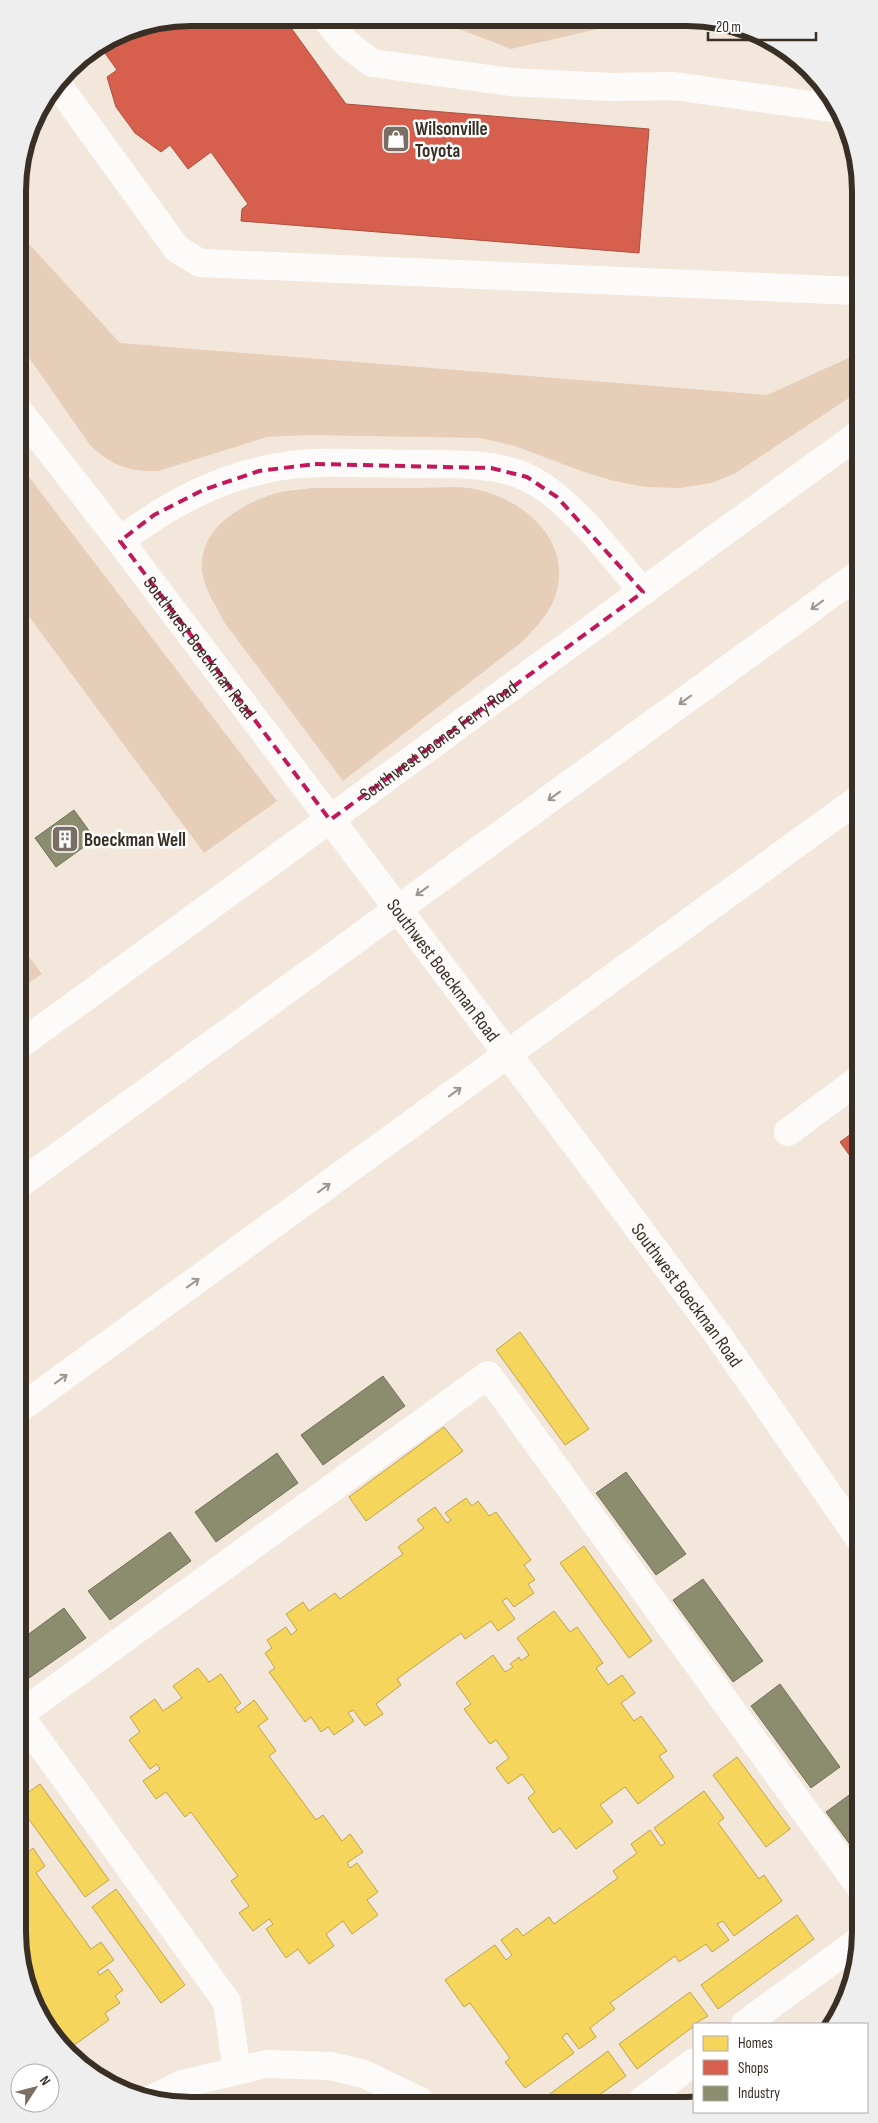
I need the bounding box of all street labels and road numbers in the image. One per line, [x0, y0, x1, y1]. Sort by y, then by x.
street label: Southwest Boeckman Road [138, 572, 261, 724]
street label: Southwest Boones Ferry Road [356, 676, 522, 807]
street label: Southwest Boeckman Road [381, 895, 504, 1047]
street label: Southwest Boeckman Road [626, 1219, 747, 1372]

